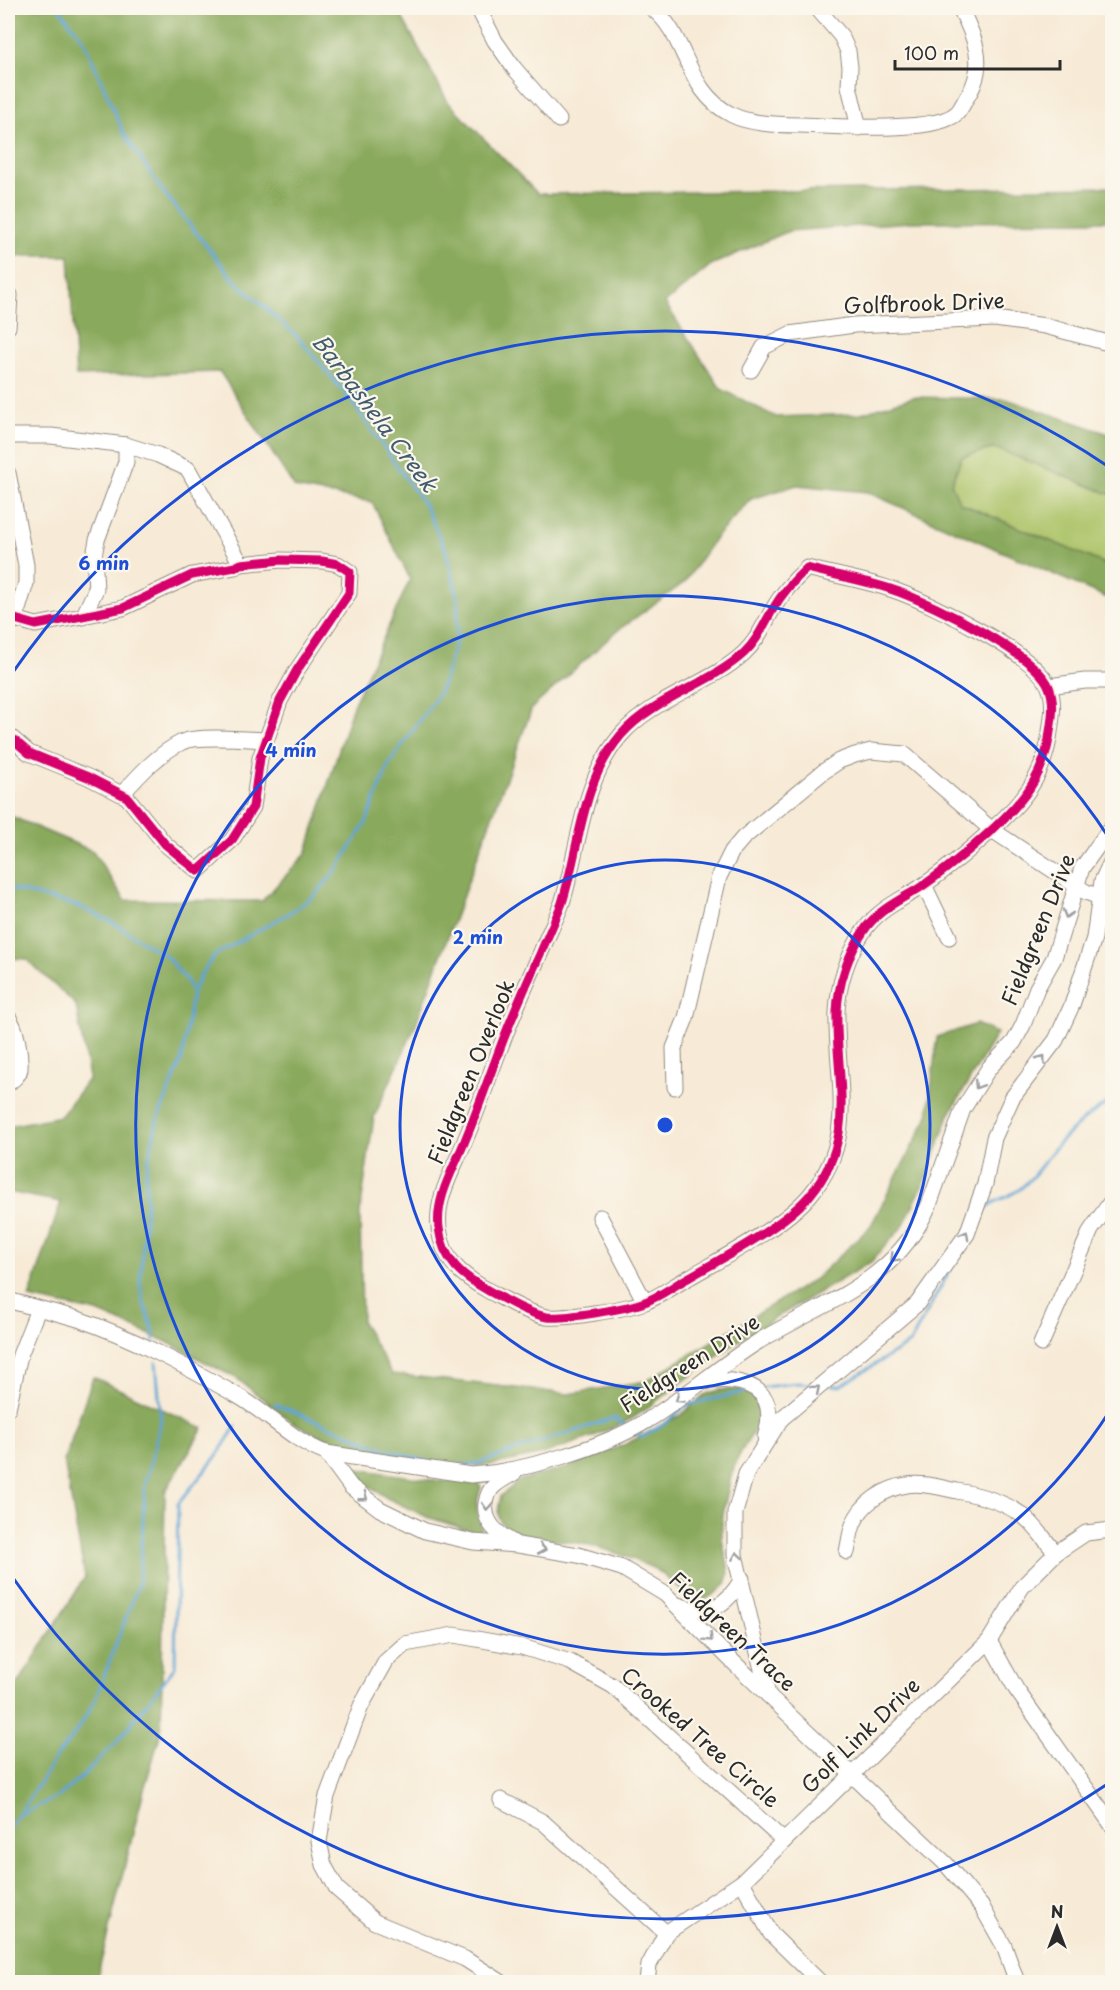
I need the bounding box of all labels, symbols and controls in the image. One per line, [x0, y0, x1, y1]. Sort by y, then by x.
scale bar [895, 33, 1060, 71]
text: 100 m [904, 39, 959, 66]
street label: Golfbrook Drive [843, 283, 1005, 321]
water label: Barbashela Creek [306, 326, 448, 499]
text: 6 min [79, 549, 129, 576]
text: 4 min [265, 736, 317, 763]
street label: Fieldgreen Drive [992, 849, 1082, 1010]
one-way arrow [1062, 908, 1075, 919]
text: 2 min [453, 923, 503, 950]
street label: Fieldgreen Overlook [418, 974, 522, 1169]
one-way arrow [1035, 1054, 1046, 1065]
one-way arrow [974, 1078, 985, 1089]
centre of rings [655, 1115, 675, 1135]
one-way arrow [958, 1231, 969, 1241]
one-way arrow [890, 1251, 901, 1262]
street label: Fieldgreen Drive [613, 1305, 765, 1420]
one-way arrow [809, 1386, 820, 1397]
one-way arrow [674, 1392, 685, 1403]
one-way arrow [358, 1490, 369, 1501]
one-way arrow [481, 1501, 494, 1511]
one-way arrow [537, 1542, 547, 1554]
one-way arrow [731, 1551, 743, 1561]
street label: Fieldgreen Trace [663, 1563, 804, 1698]
one-way arrow [701, 1631, 712, 1642]
street label: Crooked Tree Circle [615, 1658, 788, 1814]
street label: Golf Link Drive [793, 1669, 926, 1800]
north arrow [1027, 1897, 1087, 1957]
text: N [1051, 1899, 1063, 1923]

